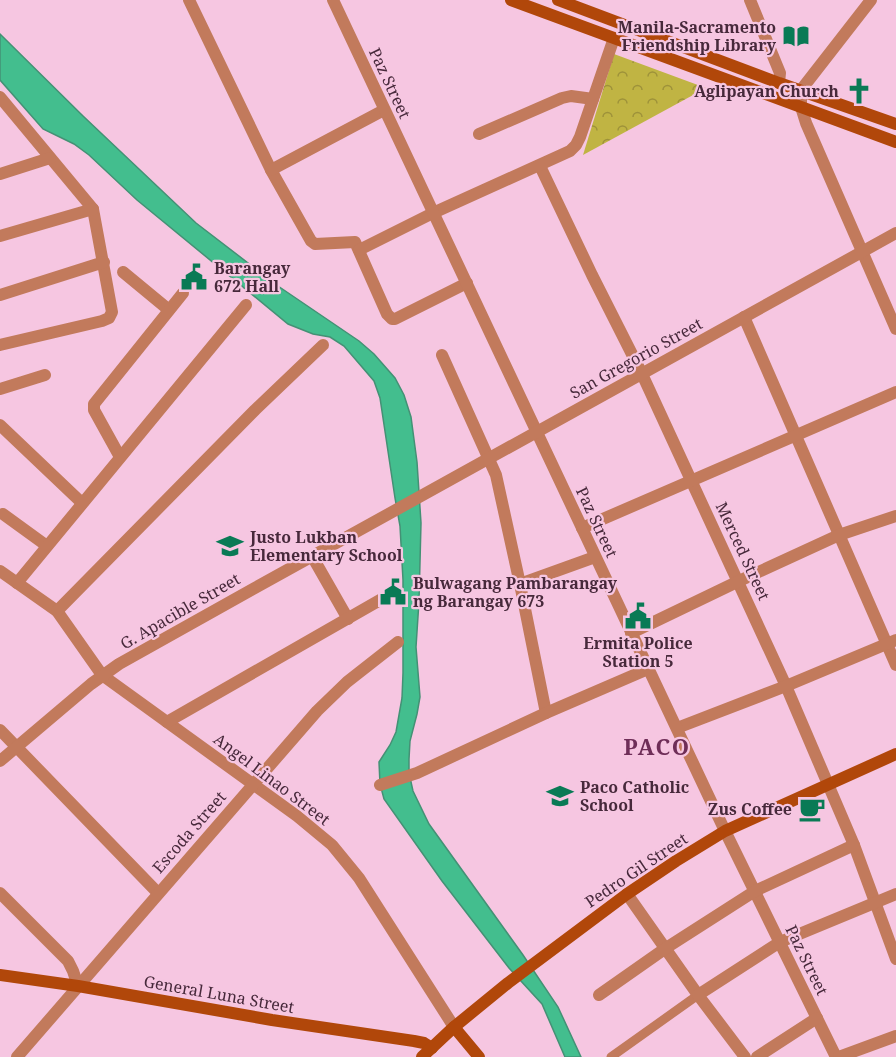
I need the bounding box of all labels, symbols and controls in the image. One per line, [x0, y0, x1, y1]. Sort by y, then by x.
place label: Manila-Sacramento Friendship Library [618, 16, 777, 56]
library icon: Manila-Sacramento Friendship Library [781, 21, 811, 51]
street label: Paz Street [364, 44, 416, 122]
church icon: Aglipayan Church [844, 76, 874, 106]
place label: Aglipayan Church [694, 80, 839, 102]
place label: Barangay 672 Hall [214, 257, 291, 297]
public building icon: Barangay 672 Hall [179, 262, 209, 292]
street label: San Gregorio Street [566, 312, 706, 404]
street label: Paz Street [571, 483, 623, 561]
street label: Merced Street [711, 498, 776, 604]
place label: Justo Lukban Elementary School [249, 526, 403, 566]
school or university icon: Justo Lukban Elementary School [215, 531, 245, 561]
street label: G. Apacible Street [116, 568, 244, 654]
place label: Bulwagang Pambarangay ng Barangay 673 [413, 572, 618, 612]
public building icon: Bulwagang Pambarangay ng Barangay 673 [378, 577, 408, 607]
public building icon: Ermita Police Station 5 [623, 601, 653, 631]
place label: Ermita Police Station 5 [583, 632, 693, 672]
street label: Angel Linao Street [209, 728, 335, 830]
district label: PACO [623, 731, 691, 761]
place label: Paco Catholic School [580, 776, 689, 816]
school or university icon: Paco Catholic School [545, 781, 575, 811]
street label: Escoda Street [147, 786, 231, 878]
cafe icon: Zus Coffee [797, 794, 827, 824]
place label: Zus Coffee [708, 798, 792, 820]
street label: Pedro Gil Street [580, 827, 692, 912]
street label: Paz Street [781, 921, 834, 999]
street label: General Luna Street [142, 970, 296, 1018]

